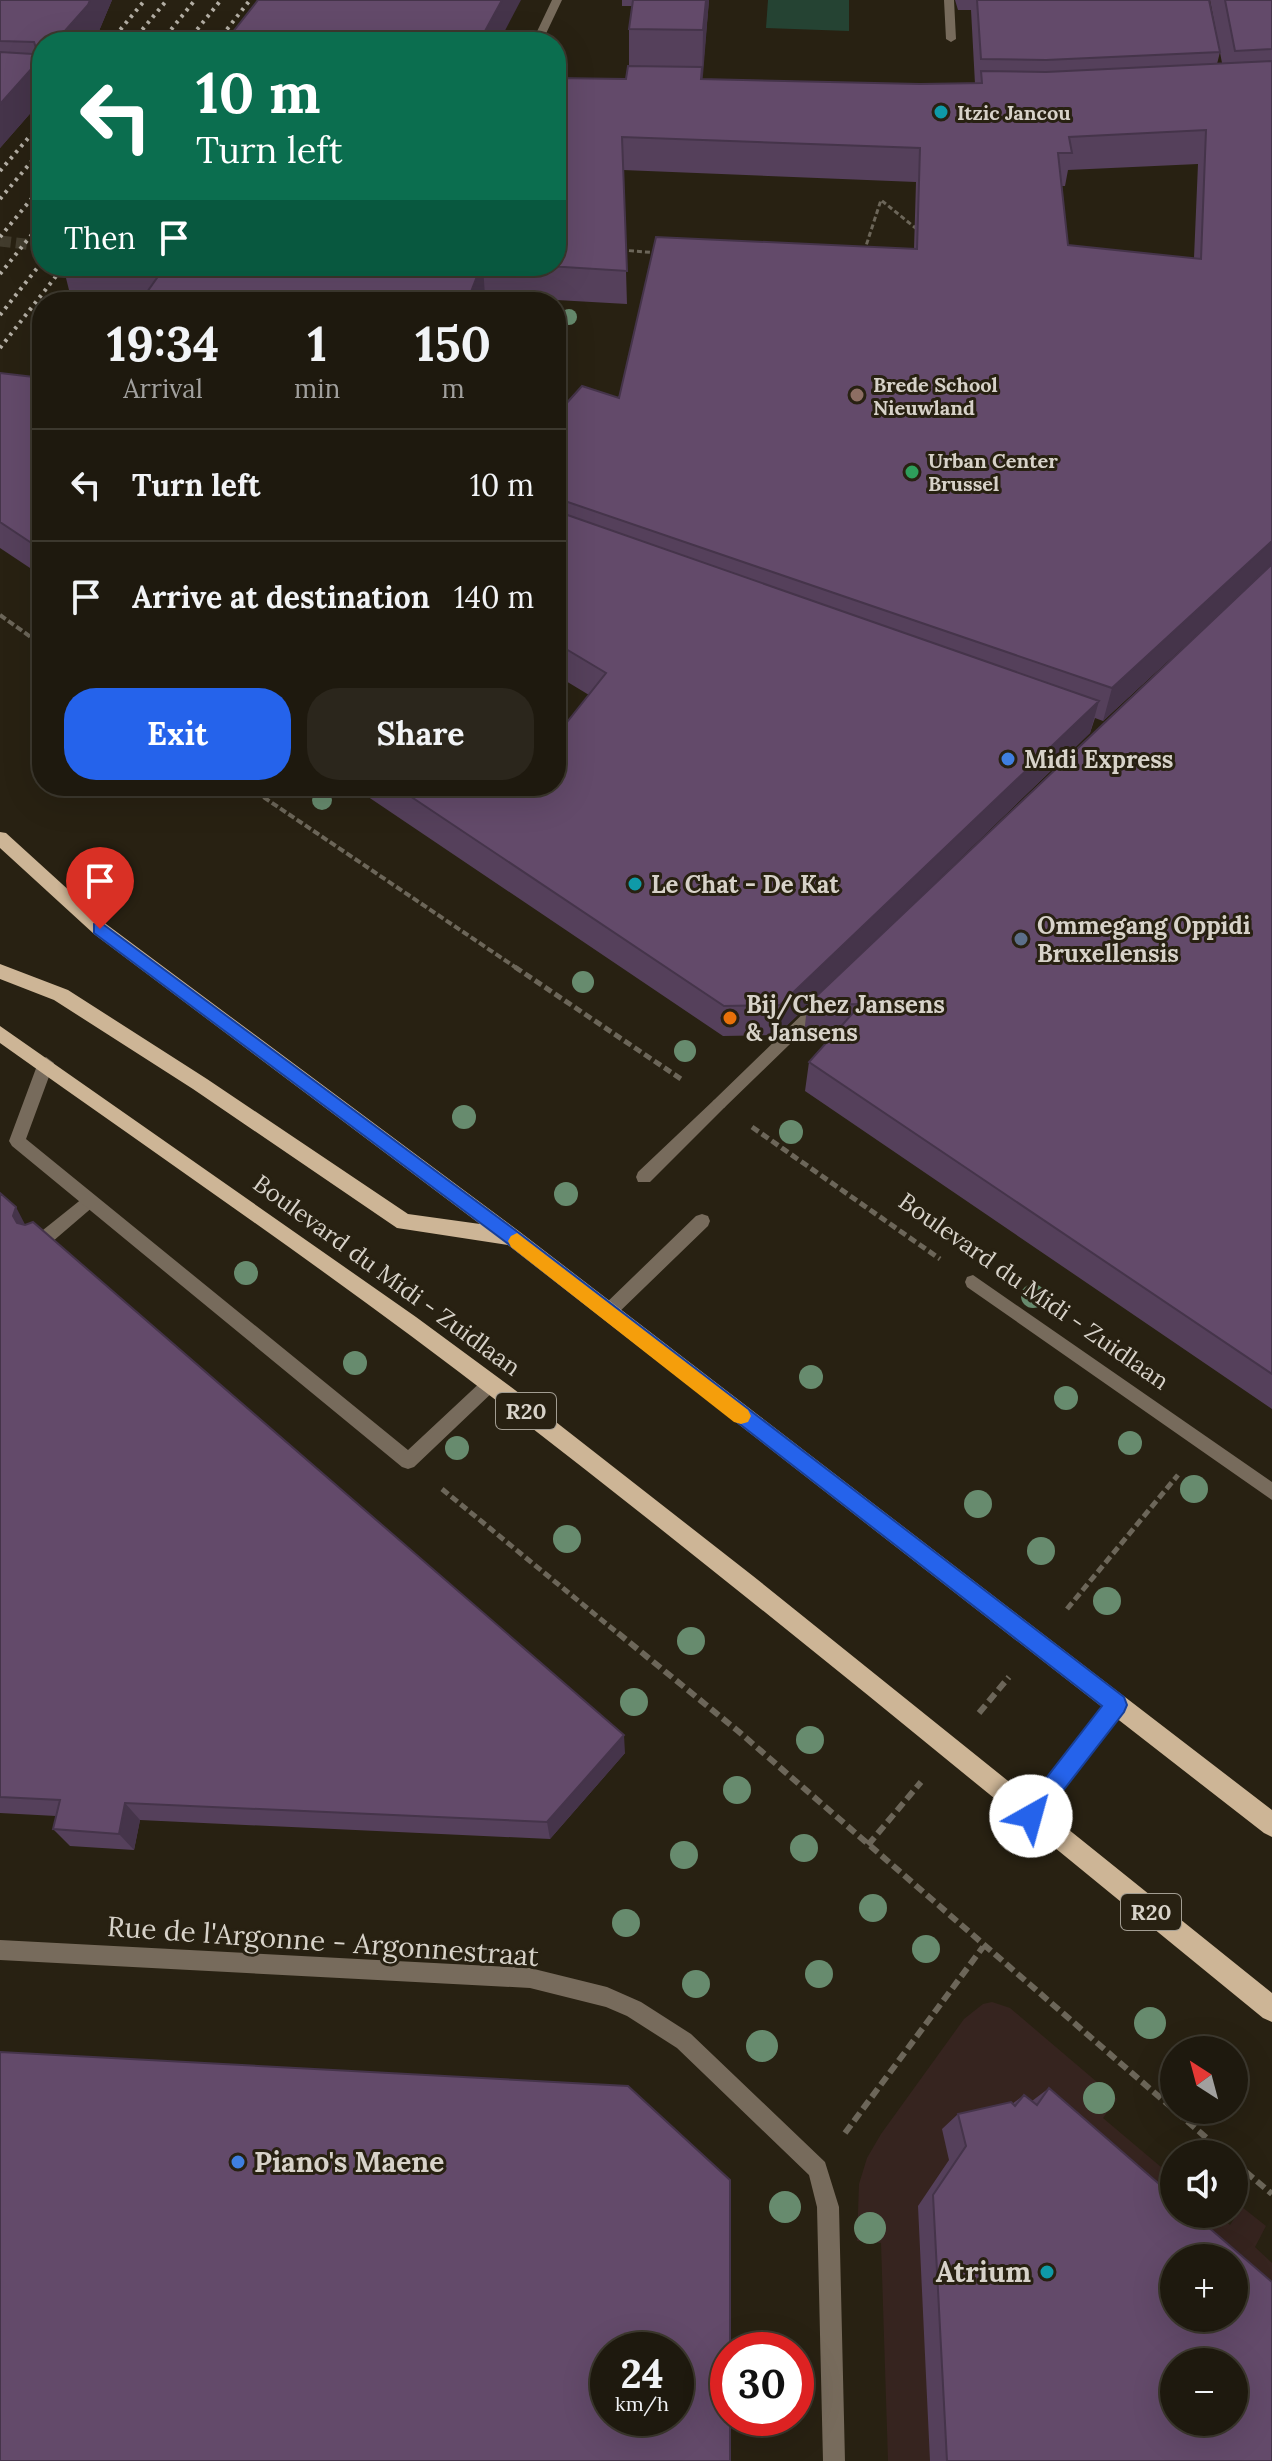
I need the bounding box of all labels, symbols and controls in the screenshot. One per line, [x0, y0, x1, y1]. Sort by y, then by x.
text: 10 m [196, 57, 321, 128]
icon: left [64, 64, 168, 168]
place label: Itzic Jancou [957, 100, 1071, 125]
marker: Itzic Jancou [932, 103, 950, 121]
text: Turn left [196, 127, 343, 173]
icon: arrive [152, 216, 196, 260]
text: Then [64, 219, 136, 257]
text: 19:34 [107, 313, 219, 374]
text: 1 [307, 313, 327, 374]
text: 150 [415, 313, 491, 374]
text: Arrival [123, 372, 203, 405]
text: min [294, 372, 340, 405]
text: m [442, 372, 465, 405]
place label: Brede School Nieuwland [873, 372, 998, 420]
marker: Brede School Nieuwland [848, 386, 866, 404]
place label: Urban Center Brussel [928, 448, 1058, 496]
icon: left [64, 463, 108, 507]
marker: Urban Center Brussel [903, 463, 921, 481]
text: Turn left [132, 466, 260, 504]
text: 10 m [470, 466, 534, 504]
icon: arrive [64, 575, 108, 619]
text: Arrive at destination [132, 578, 430, 616]
text: 140 m [454, 578, 534, 616]
button: Exit [64, 688, 291, 780]
button: Share [307, 688, 534, 780]
place label: Midi Express [1024, 744, 1174, 775]
marker: Midi Express [999, 750, 1017, 768]
pin [66, 847, 134, 929]
icon: arrive [78, 859, 122, 903]
place label: Le Chat - De Kat [651, 869, 840, 900]
marker: Le Chat - De Kat [626, 875, 644, 893]
place label: Ommegang Oppidi Bruxellensis [1037, 910, 1251, 969]
marker: Ommegang Oppidi Bruxellensis [1012, 930, 1030, 948]
place label: Bij/Chez Jansens & Jansens [746, 989, 945, 1048]
marker: Bij/Chez Jansens & Jansens [721, 1009, 739, 1027]
street label: Boulevard du Midi - Zuidlaan [247, 1168, 527, 1382]
street label: Boulevard du Midi - Zuidlaan [893, 1186, 1175, 1396]
road number: R20 [496, 1393, 556, 1429]
position arrow [989, 1774, 1073, 1858]
road number: R20 [1121, 1894, 1181, 1930]
street label: Rue de l'Argonne - Argonnestraat [106, 1908, 540, 1974]
north arrow [1160, 2036, 1248, 2124]
map controls [1160, 2036, 1248, 2436]
button: sound [1160, 2140, 1248, 2228]
place label: Piano's Maene [254, 2144, 444, 2180]
marker: Piano's Maene [229, 2153, 247, 2171]
button: + [1160, 2244, 1248, 2332]
place label: Atrium [936, 2254, 1031, 2290]
marker: Atrium [1038, 2263, 1056, 2281]
speed limit sign: 30 [710, 2332, 814, 2436]
text: 24 [620, 2348, 664, 2399]
button: − [1160, 2348, 1248, 2436]
text: km/h [615, 2391, 669, 2416]

